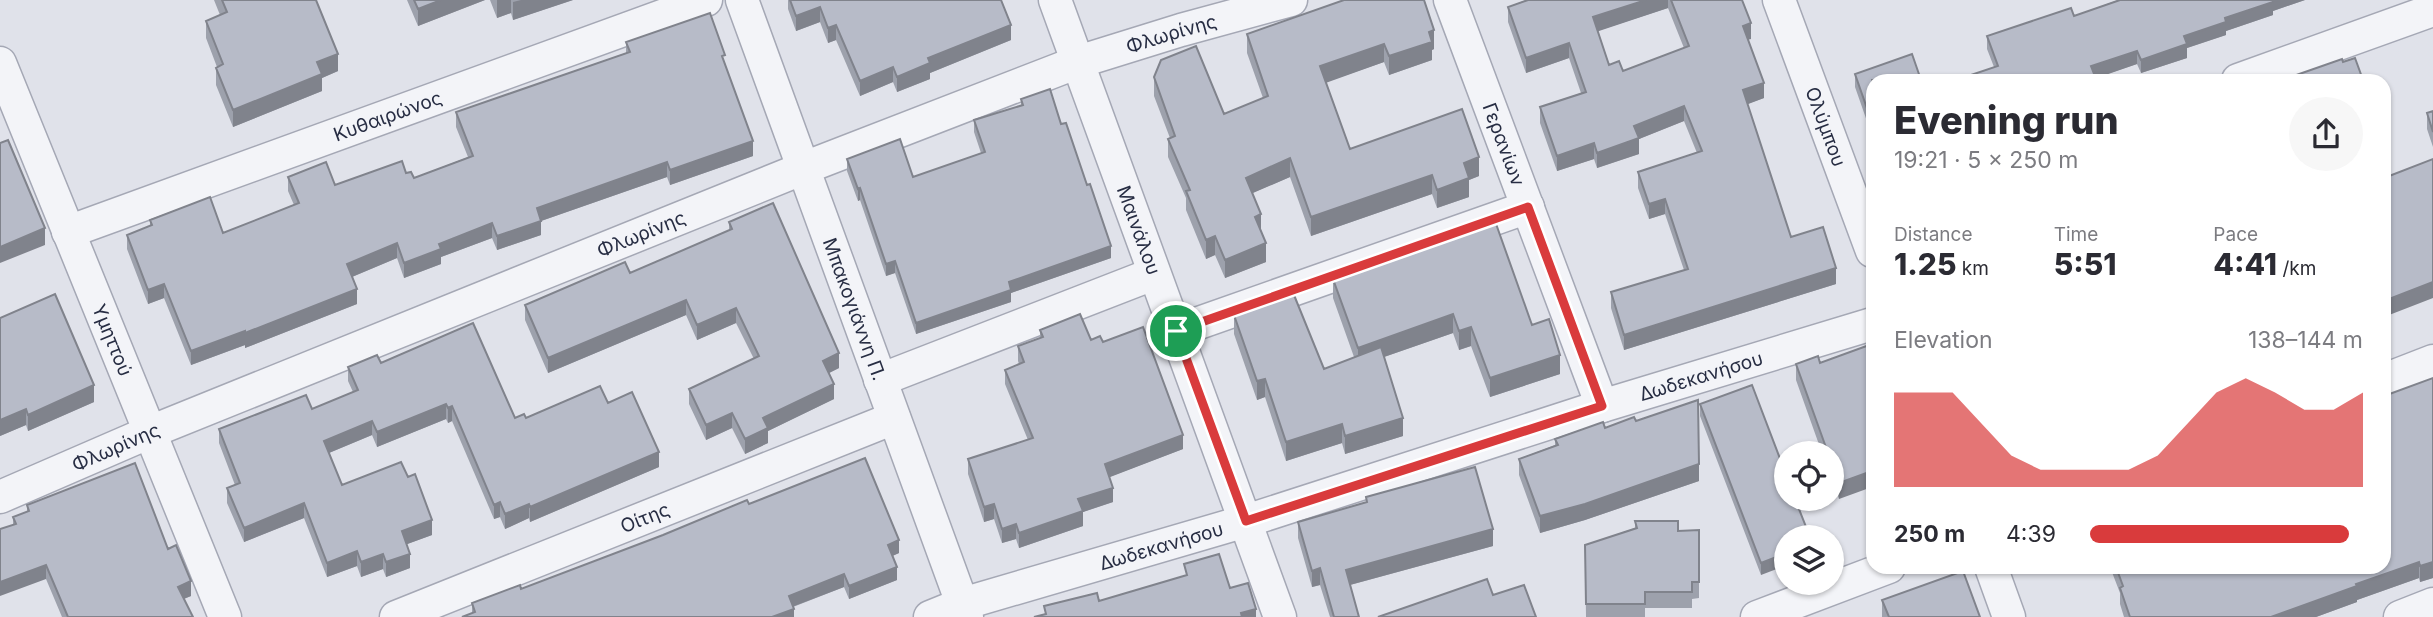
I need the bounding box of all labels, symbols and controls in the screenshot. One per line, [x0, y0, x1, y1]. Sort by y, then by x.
street label: Φλωρίνης [1123, 9, 1219, 58]
street label: Ολύμπου [1801, 84, 1851, 170]
street label: Κυθαιρώνος [330, 86, 445, 146]
text: Evening run [1894, 97, 2119, 143]
button: share [2289, 97, 2363, 171]
street label: Γερανίων [1478, 99, 1530, 189]
text: 19:21 · 5 × 250 m [1894, 146, 2078, 174]
street label: Μαινάλου [1112, 182, 1166, 278]
street label: Φλωρίνης [593, 206, 689, 262]
text: Distance [1894, 223, 1972, 246]
text: Time [2054, 223, 2098, 246]
text: Pace [2213, 223, 2258, 246]
street label: Μπακογιάννη Π. [818, 235, 891, 383]
text: 1.25 [1894, 246, 1957, 282]
text: 5:51 [2054, 246, 2117, 282]
text: 4:41 [2213, 246, 2277, 282]
text: km [1957, 257, 1989, 280]
text: /km [2277, 257, 2316, 280]
street label: Υμηττού [88, 301, 137, 379]
pin [1146, 301, 1206, 361]
icon: arrive [1157, 312, 1195, 350]
text: Elevation [1894, 326, 1993, 354]
text: 138–144 m [2248, 326, 2363, 354]
street label: Δωδεκανήσου [1636, 346, 1766, 406]
street label: Φλωρίνης [68, 418, 163, 476]
map controls [1774, 441, 1844, 595]
button: locate [1774, 441, 1844, 511]
street label: Οίτης [617, 497, 673, 538]
street label: Δωδεκανήσου [1096, 517, 1226, 575]
text: 250 m [1894, 520, 1965, 548]
text: 4:39 [2006, 520, 2056, 548]
button: layers [1774, 525, 1844, 595]

